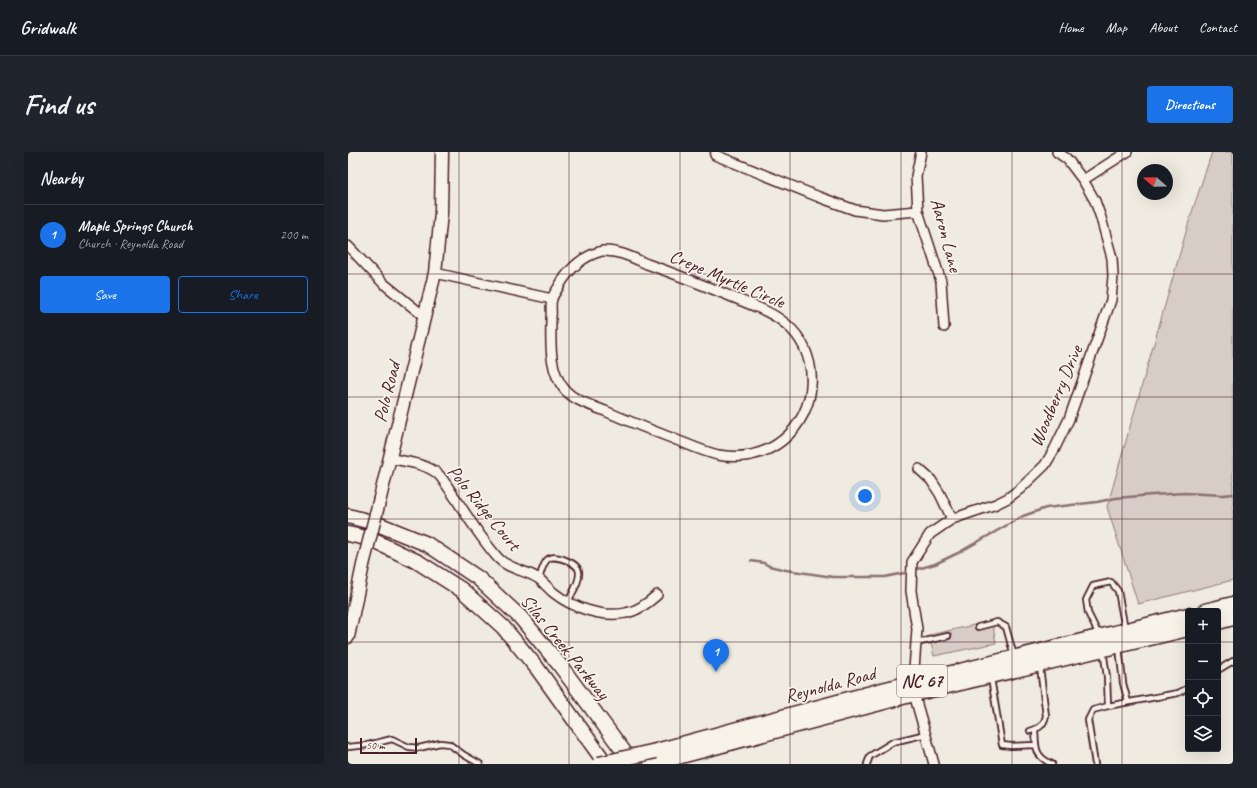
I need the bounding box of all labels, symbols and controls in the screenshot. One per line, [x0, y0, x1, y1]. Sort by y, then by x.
text: Gridwalk [20, 16, 76, 40]
text: Home [1058, 19, 1084, 36]
text: Map [1106, 19, 1127, 36]
text: About [1149, 19, 1177, 36]
text: Contact [1199, 19, 1237, 36]
button: Directions [1147, 86, 1233, 123]
text: Find us [24, 87, 94, 122]
north arrow [1137, 164, 1173, 200]
text: Nearby [40, 168, 83, 189]
street label: Aaron Lane [925, 196, 968, 276]
text: Maple Springs Church [78, 217, 193, 236]
text: 1 [50, 227, 56, 243]
text: 200 m [280, 227, 308, 243]
text: Church · Reynolda Road [78, 236, 183, 252]
street label: Crepe Myrtle Circle [666, 244, 790, 315]
button: Save [40, 276, 170, 313]
button: Share [178, 276, 308, 313]
street label: Woodberry Drive [1024, 340, 1089, 450]
street label: Polo Road [368, 356, 407, 425]
street label: Polo Ridge Court [442, 460, 527, 557]
your location [855, 486, 875, 506]
street label: Silas Creek Parkway [515, 589, 616, 706]
map controls [1185, 608, 1221, 752]
button: + [1185, 608, 1221, 644]
pin: 1 [703, 639, 729, 672]
button: − [1185, 644, 1221, 680]
street label: Reynolda Road [782, 660, 881, 709]
road number: NC 67 [897, 665, 947, 697]
button: locate [1185, 680, 1221, 716]
button: layers [1185, 716, 1221, 752]
scale bar [360, 736, 417, 755]
text: 50 m [366, 738, 385, 752]

